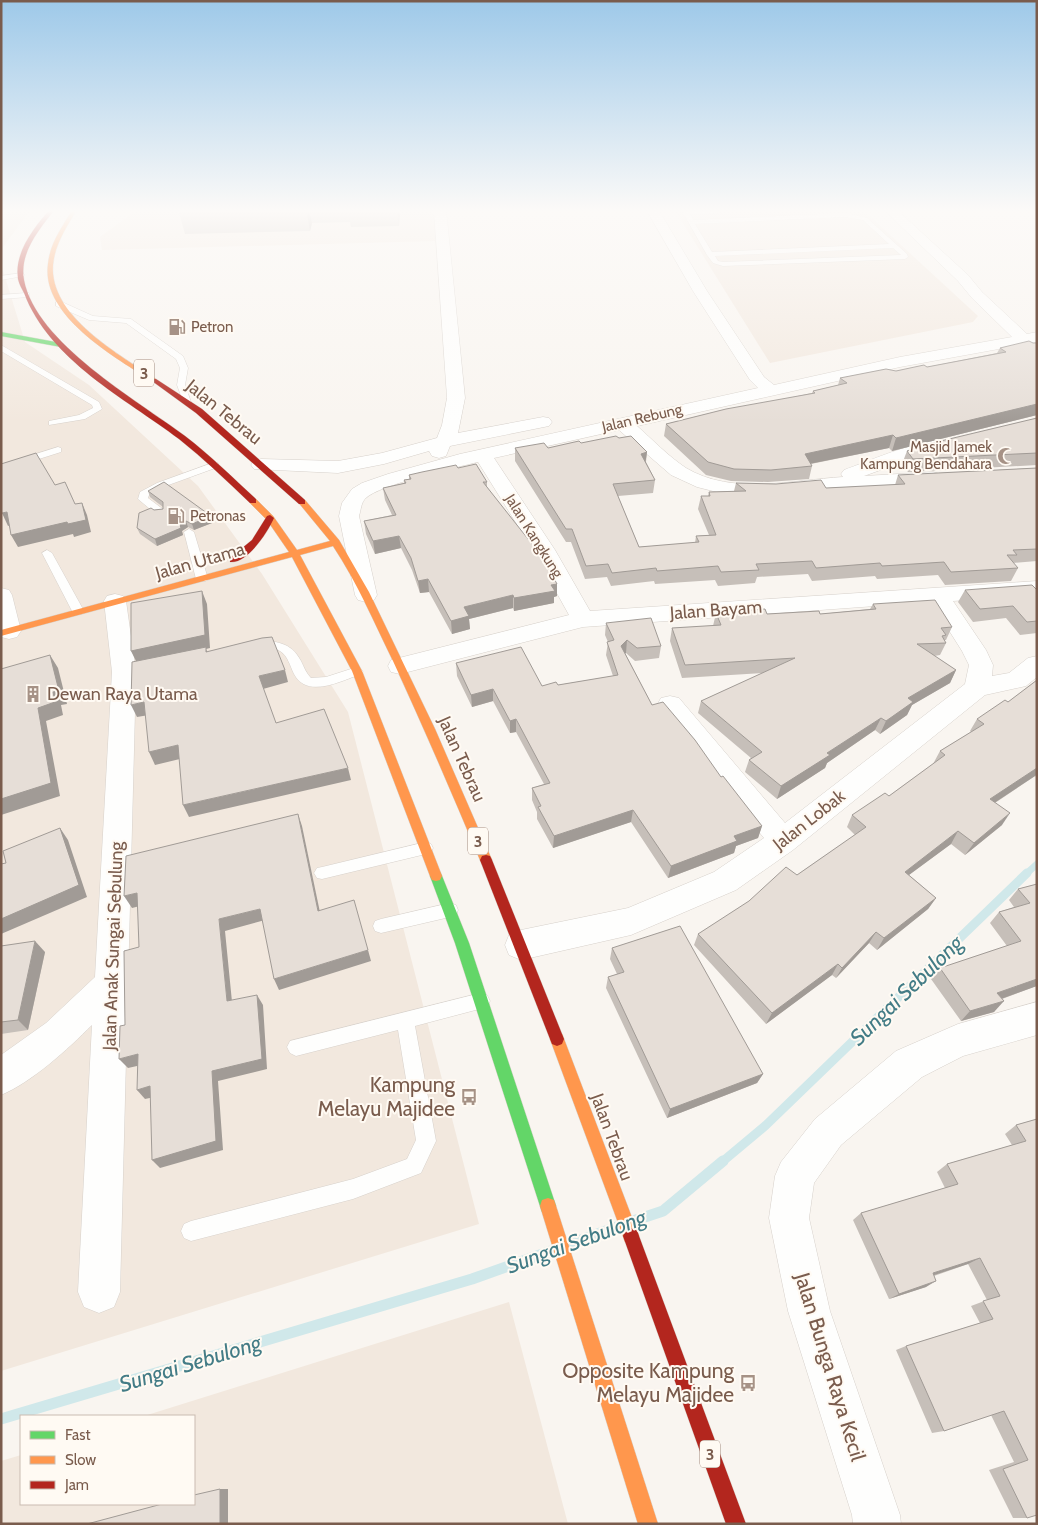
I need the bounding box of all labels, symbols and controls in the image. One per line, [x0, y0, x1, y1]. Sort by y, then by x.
fuel station icon: Petron [167, 317, 187, 337]
place label: Petron [191, 318, 233, 336]
road number: 3 [134, 359, 154, 386]
street label: Jalan Tebrau [181, 374, 266, 449]
street label: Jalan Rebung [599, 400, 684, 436]
place label: Masjid Jamek Kampung Bendahara [860, 438, 993, 473]
mosque icon: Masjid Jamek Kampung Bendahara [996, 446, 1016, 466]
street label: Jalan Kangkung [501, 490, 567, 582]
fuel station icon: Petronas [166, 506, 186, 526]
place label: Petronas [190, 507, 246, 525]
street label: Jalan Utama [152, 538, 248, 585]
street label: Jalan Bayam [668, 596, 763, 624]
place label: Dewan Raya Utama [47, 683, 198, 705]
building icon: Dewan Raya Utama [23, 684, 43, 704]
street label: Jalan Tebrau [433, 712, 491, 805]
street label: Jalan Lobak [768, 784, 850, 856]
road number: 3 [468, 828, 488, 854]
street label: Jalan Anak Sungai Sebulung [98, 840, 128, 1052]
water label: Sungai Sebulong [844, 929, 969, 1051]
place label: Kampung Melayu Majidee [317, 1072, 456, 1122]
bus stop icon: Kampung Melayu Majidee [459, 1087, 479, 1107]
street label: Jalan Tebrau [586, 1090, 638, 1184]
water label: Sungai Sebulong [502, 1203, 651, 1279]
street label: Jalan Bunga Raya Kecil [790, 1269, 871, 1464]
water label: Sungai Sebulong [116, 1329, 265, 1398]
place label: Opposite Kampung Melayu Majidee [562, 1358, 735, 1408]
bus stop icon: Opposite Kampung Melayu Majidee [738, 1373, 758, 1393]
legend [20, 1415, 195, 1505]
text: Fast [65, 1426, 90, 1444]
road number: 3 [700, 1440, 720, 1468]
text: Slow [65, 1451, 96, 1469]
text: Jam [64, 1476, 89, 1494]

